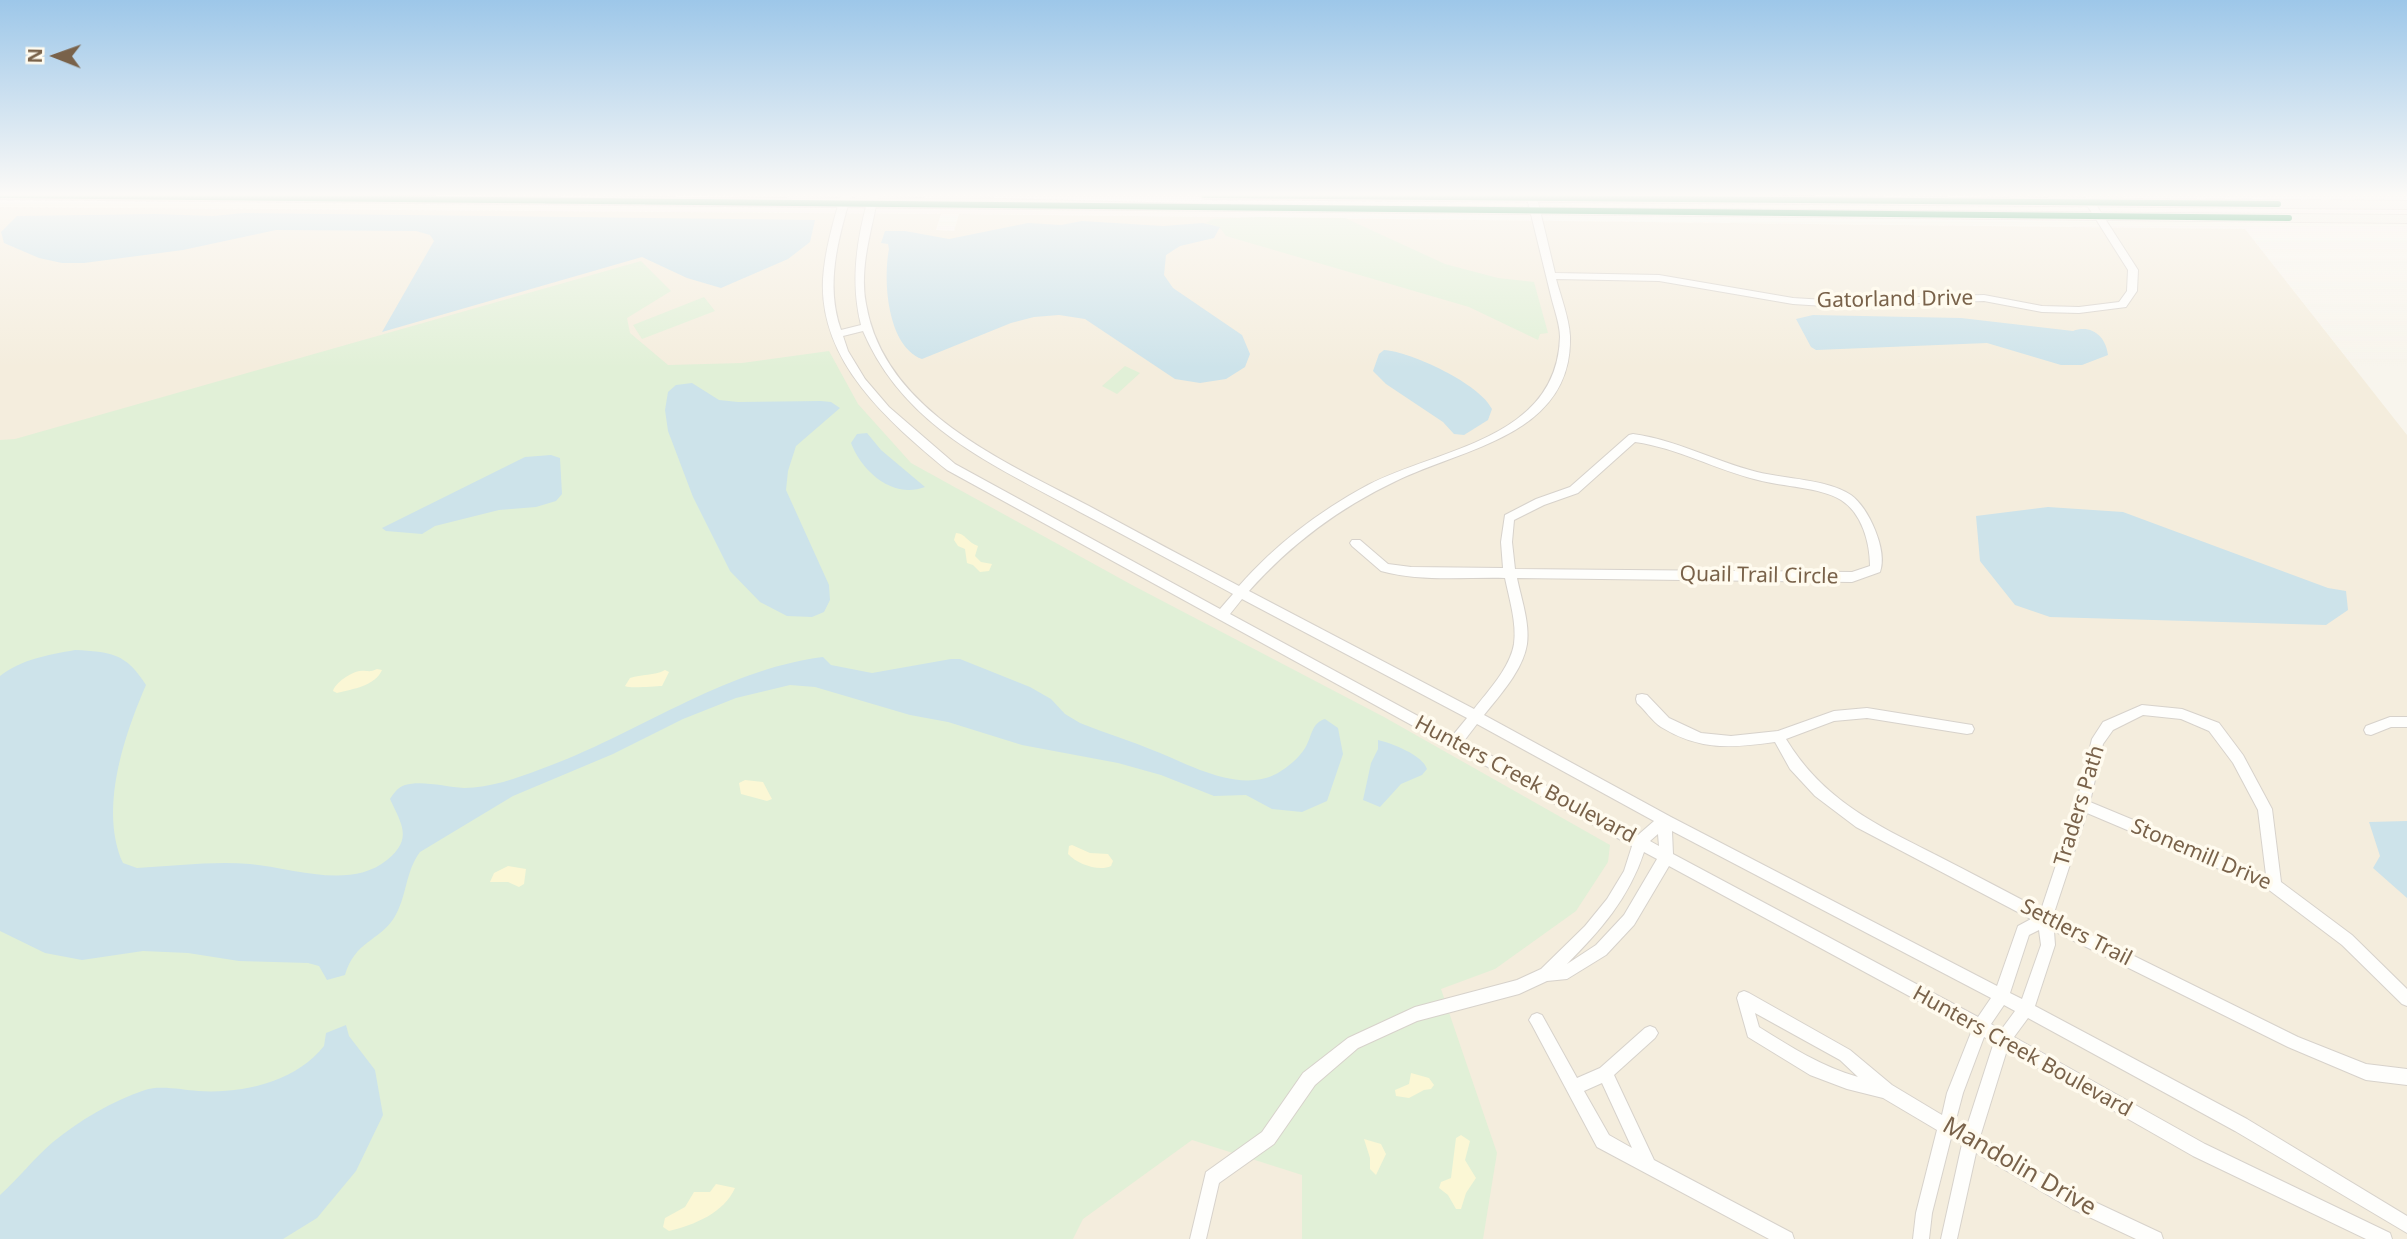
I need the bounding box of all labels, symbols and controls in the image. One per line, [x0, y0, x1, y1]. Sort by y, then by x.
north arrow [21, 21, 91, 91]
text: N [22, 48, 48, 64]
street label: Gatorland Drive [1817, 286, 1973, 314]
street label: Quail Trail Circle [1679, 562, 1839, 590]
street label: Hunters Creek Boulevard [1410, 711, 1640, 849]
street label: Traders Path [2050, 743, 2110, 869]
street label: Stonemill Drive [2127, 814, 2275, 896]
street label: Settlers Trail [2016, 894, 2136, 972]
street label: Hunters Creek Boulevard [1908, 981, 2136, 1123]
street label: Mandolin Drive [1937, 1111, 2101, 1223]

